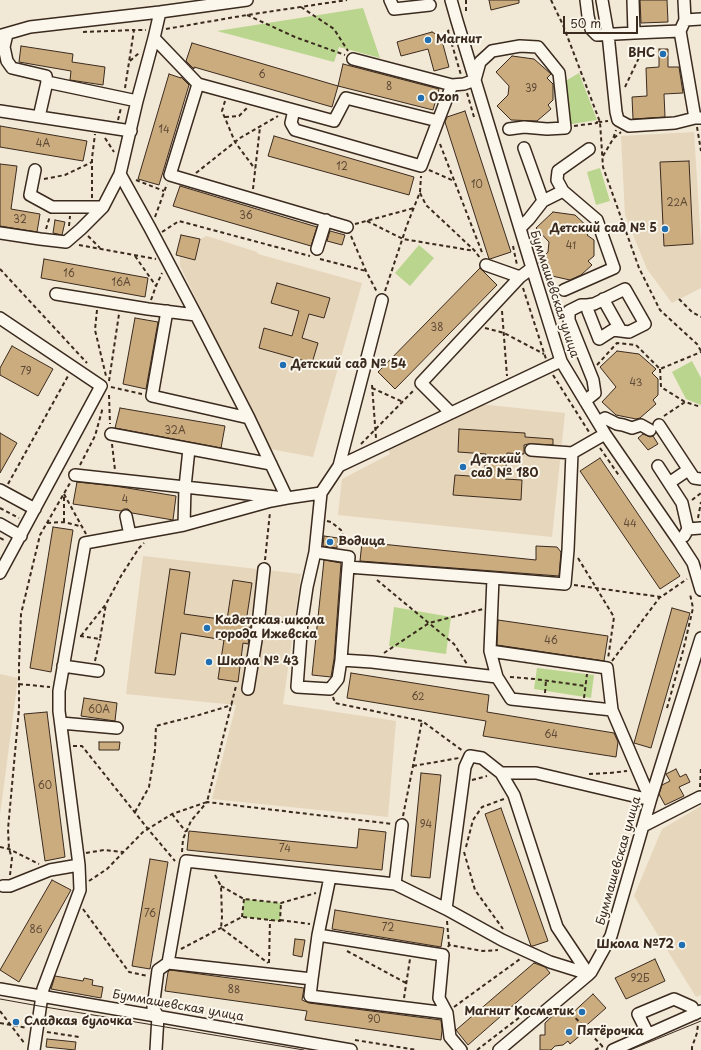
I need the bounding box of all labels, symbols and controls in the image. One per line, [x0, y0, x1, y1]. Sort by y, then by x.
scale bar [565, 8, 640, 34]
text: 50 m [570, 14, 601, 32]
place label: Магнит [436, 33, 482, 47]
marker: Магнит [423, 35, 433, 45]
place label: ВНС [628, 47, 655, 61]
marker: ВНС [658, 49, 668, 59]
house number: 6 [258, 69, 266, 81]
house number: 8 [386, 81, 392, 93]
house number: 39 [525, 83, 537, 95]
place label: Ozon [429, 91, 459, 105]
marker: Ozon [416, 93, 426, 103]
house number: 14 [158, 124, 170, 136]
house number: 4А [36, 138, 50, 150]
house number: 12 [336, 161, 348, 173]
house number: 10 [471, 179, 483, 191]
house number: 22А [666, 197, 688, 209]
house number: 36 [239, 210, 253, 222]
house number: 32 [13, 214, 27, 226]
place label: Детский сад № 5 [550, 222, 657, 236]
marker: Детский сад № 5 [660, 224, 670, 234]
street label: Буммашевская улица [527, 228, 581, 360]
house number: 41 [566, 240, 576, 252]
house number: 16 [63, 268, 75, 280]
house number: 16А [111, 277, 131, 289]
house number: 38 [431, 322, 443, 334]
place label: Детский сад № 54 [291, 358, 406, 372]
marker: Детский сад № 54 [278, 360, 288, 370]
house number: 79 [20, 366, 32, 378]
house number: 43 [630, 377, 642, 389]
house number: 32А [164, 425, 186, 437]
place label: Детский сад № 180 [471, 453, 538, 481]
marker: Детский сад № 180 [458, 462, 468, 472]
house number: 4 [122, 494, 128, 506]
house number: 44 [623, 518, 637, 530]
place label: Водица [338, 535, 385, 549]
marker: Водица [325, 537, 335, 547]
place label: Кадетская школа города Ижевска [215, 614, 325, 642]
marker: Кадетская школа города Ижевска [202, 623, 212, 633]
house number: 46 [544, 635, 558, 647]
place label: Школа № 43 [217, 655, 299, 669]
marker: Школа № 43 [204, 657, 214, 667]
house number: 62 [411, 691, 425, 703]
house number: 60А [88, 704, 110, 716]
house number: 64 [544, 729, 558, 741]
house number: 60 [38, 780, 52, 792]
street label: Буммашевская улица [594, 795, 644, 927]
house number: 94 [420, 819, 432, 831]
house number: 74 [279, 843, 291, 855]
house number: 76 [144, 908, 156, 920]
house number: 72 [382, 922, 394, 934]
house number: 86 [30, 924, 42, 936]
place label: Школа №72 [597, 938, 674, 952]
marker: Школа №72 [677, 940, 687, 950]
house number: 92Б [630, 973, 650, 985]
house number: 88 [228, 984, 240, 996]
street label: Буммашевская улица [111, 987, 245, 1025]
place label: Магнит Косметик [464, 1005, 574, 1019]
marker: Магнит Косметик [577, 1007, 587, 1017]
house number: 90 [367, 1014, 381, 1026]
place label: Сладкая булочка [24, 1015, 133, 1029]
marker: Сладкая булочка [11, 1017, 21, 1027]
place label: Пятёрочка [577, 1025, 644, 1039]
marker: Пятёрочка [564, 1027, 574, 1037]

